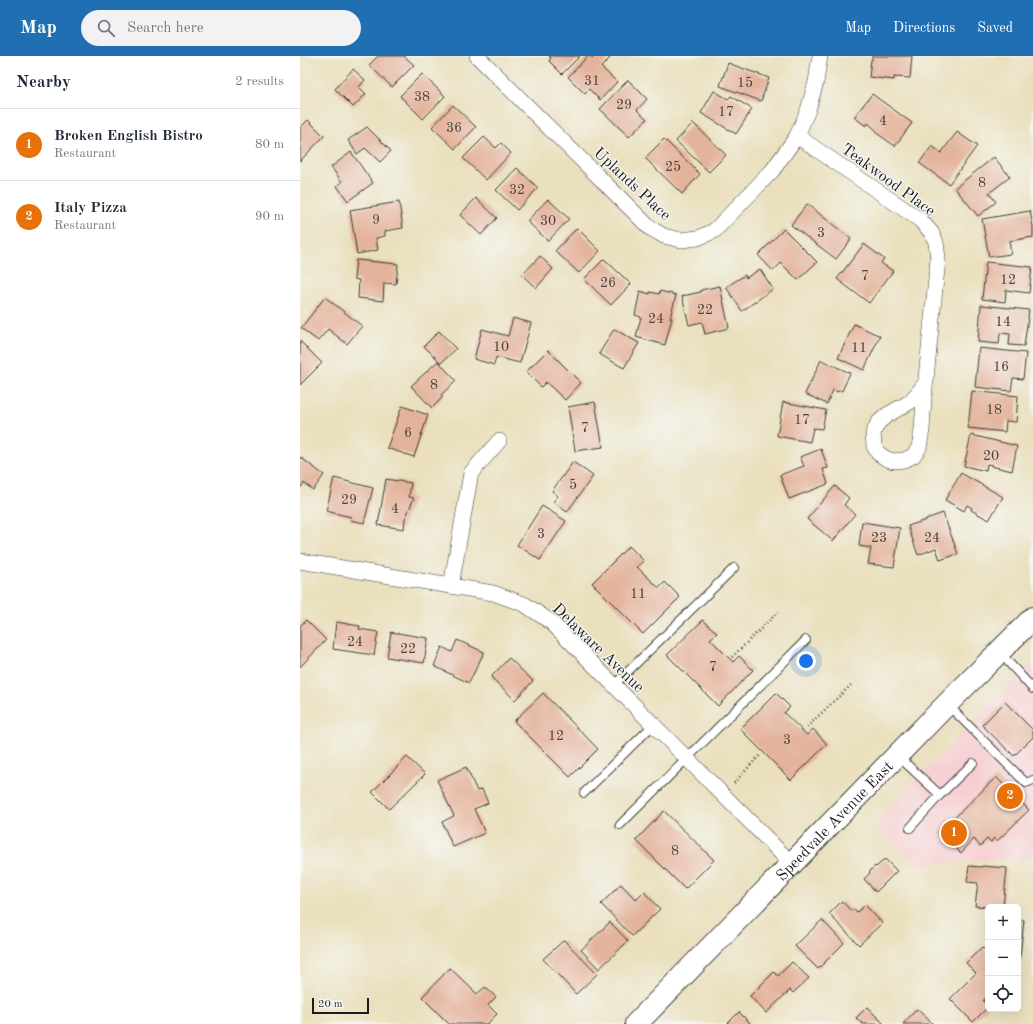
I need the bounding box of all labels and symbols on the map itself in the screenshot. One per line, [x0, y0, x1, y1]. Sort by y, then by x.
house number: 31 [584, 74, 600, 88]
house number: 15 [737, 76, 753, 90]
house number: 38 [414, 90, 430, 104]
house number: 29 [616, 98, 632, 112]
house number: 17 [718, 105, 734, 119]
house number: 4 [879, 114, 887, 128]
house number: 36 [446, 121, 462, 135]
street label: Teakwood Place [838, 141, 938, 220]
street label: Uplands Place [590, 145, 673, 224]
house number: 25 [665, 160, 681, 174]
house number: 8 [978, 176, 986, 190]
house number: 32 [509, 183, 525, 197]
house number: 9 [372, 213, 380, 227]
house number: 30 [540, 214, 556, 228]
house number: 3 [817, 226, 825, 240]
house number: 7 [861, 269, 869, 283]
house number: 12 [1000, 273, 1016, 287]
house number: 26 [600, 276, 616, 290]
house number: 22 [697, 303, 713, 317]
house number: 24 [648, 312, 664, 326]
house number: 14 [995, 315, 1011, 329]
house number: 10 [493, 340, 509, 354]
house number: 11 [851, 341, 867, 355]
house number: 16 [993, 360, 1009, 374]
house number: 8 [430, 378, 438, 392]
house number: 18 [986, 403, 1002, 417]
house number: 17 [794, 413, 810, 427]
house number: 7 [581, 421, 589, 435]
house number: 6 [404, 426, 412, 440]
house number: 20 [983, 449, 999, 463]
house number: 5 [569, 478, 577, 492]
house number: 29 [341, 493, 357, 507]
house number: 4 [391, 502, 399, 516]
house number: 3 [537, 527, 545, 541]
house number: 23 [871, 531, 887, 545]
house number: 24 [924, 531, 940, 545]
house number: 11 [630, 587, 646, 601]
street label: Delaware Avenue [549, 601, 647, 696]
house number: 24 [347, 635, 363, 649]
house number: 22 [400, 642, 416, 656]
your location [796, 651, 816, 671]
house number: 7 [709, 660, 717, 674]
house number: 12 [548, 729, 564, 743]
house number: 3 [783, 733, 791, 747]
street label: Speedvale Avenue East [774, 758, 897, 885]
pin: 2 [997, 781, 1023, 811]
pin: 1 [941, 818, 967, 848]
house number: 8 [671, 844, 679, 858]
scale bar [312, 996, 369, 1015]

